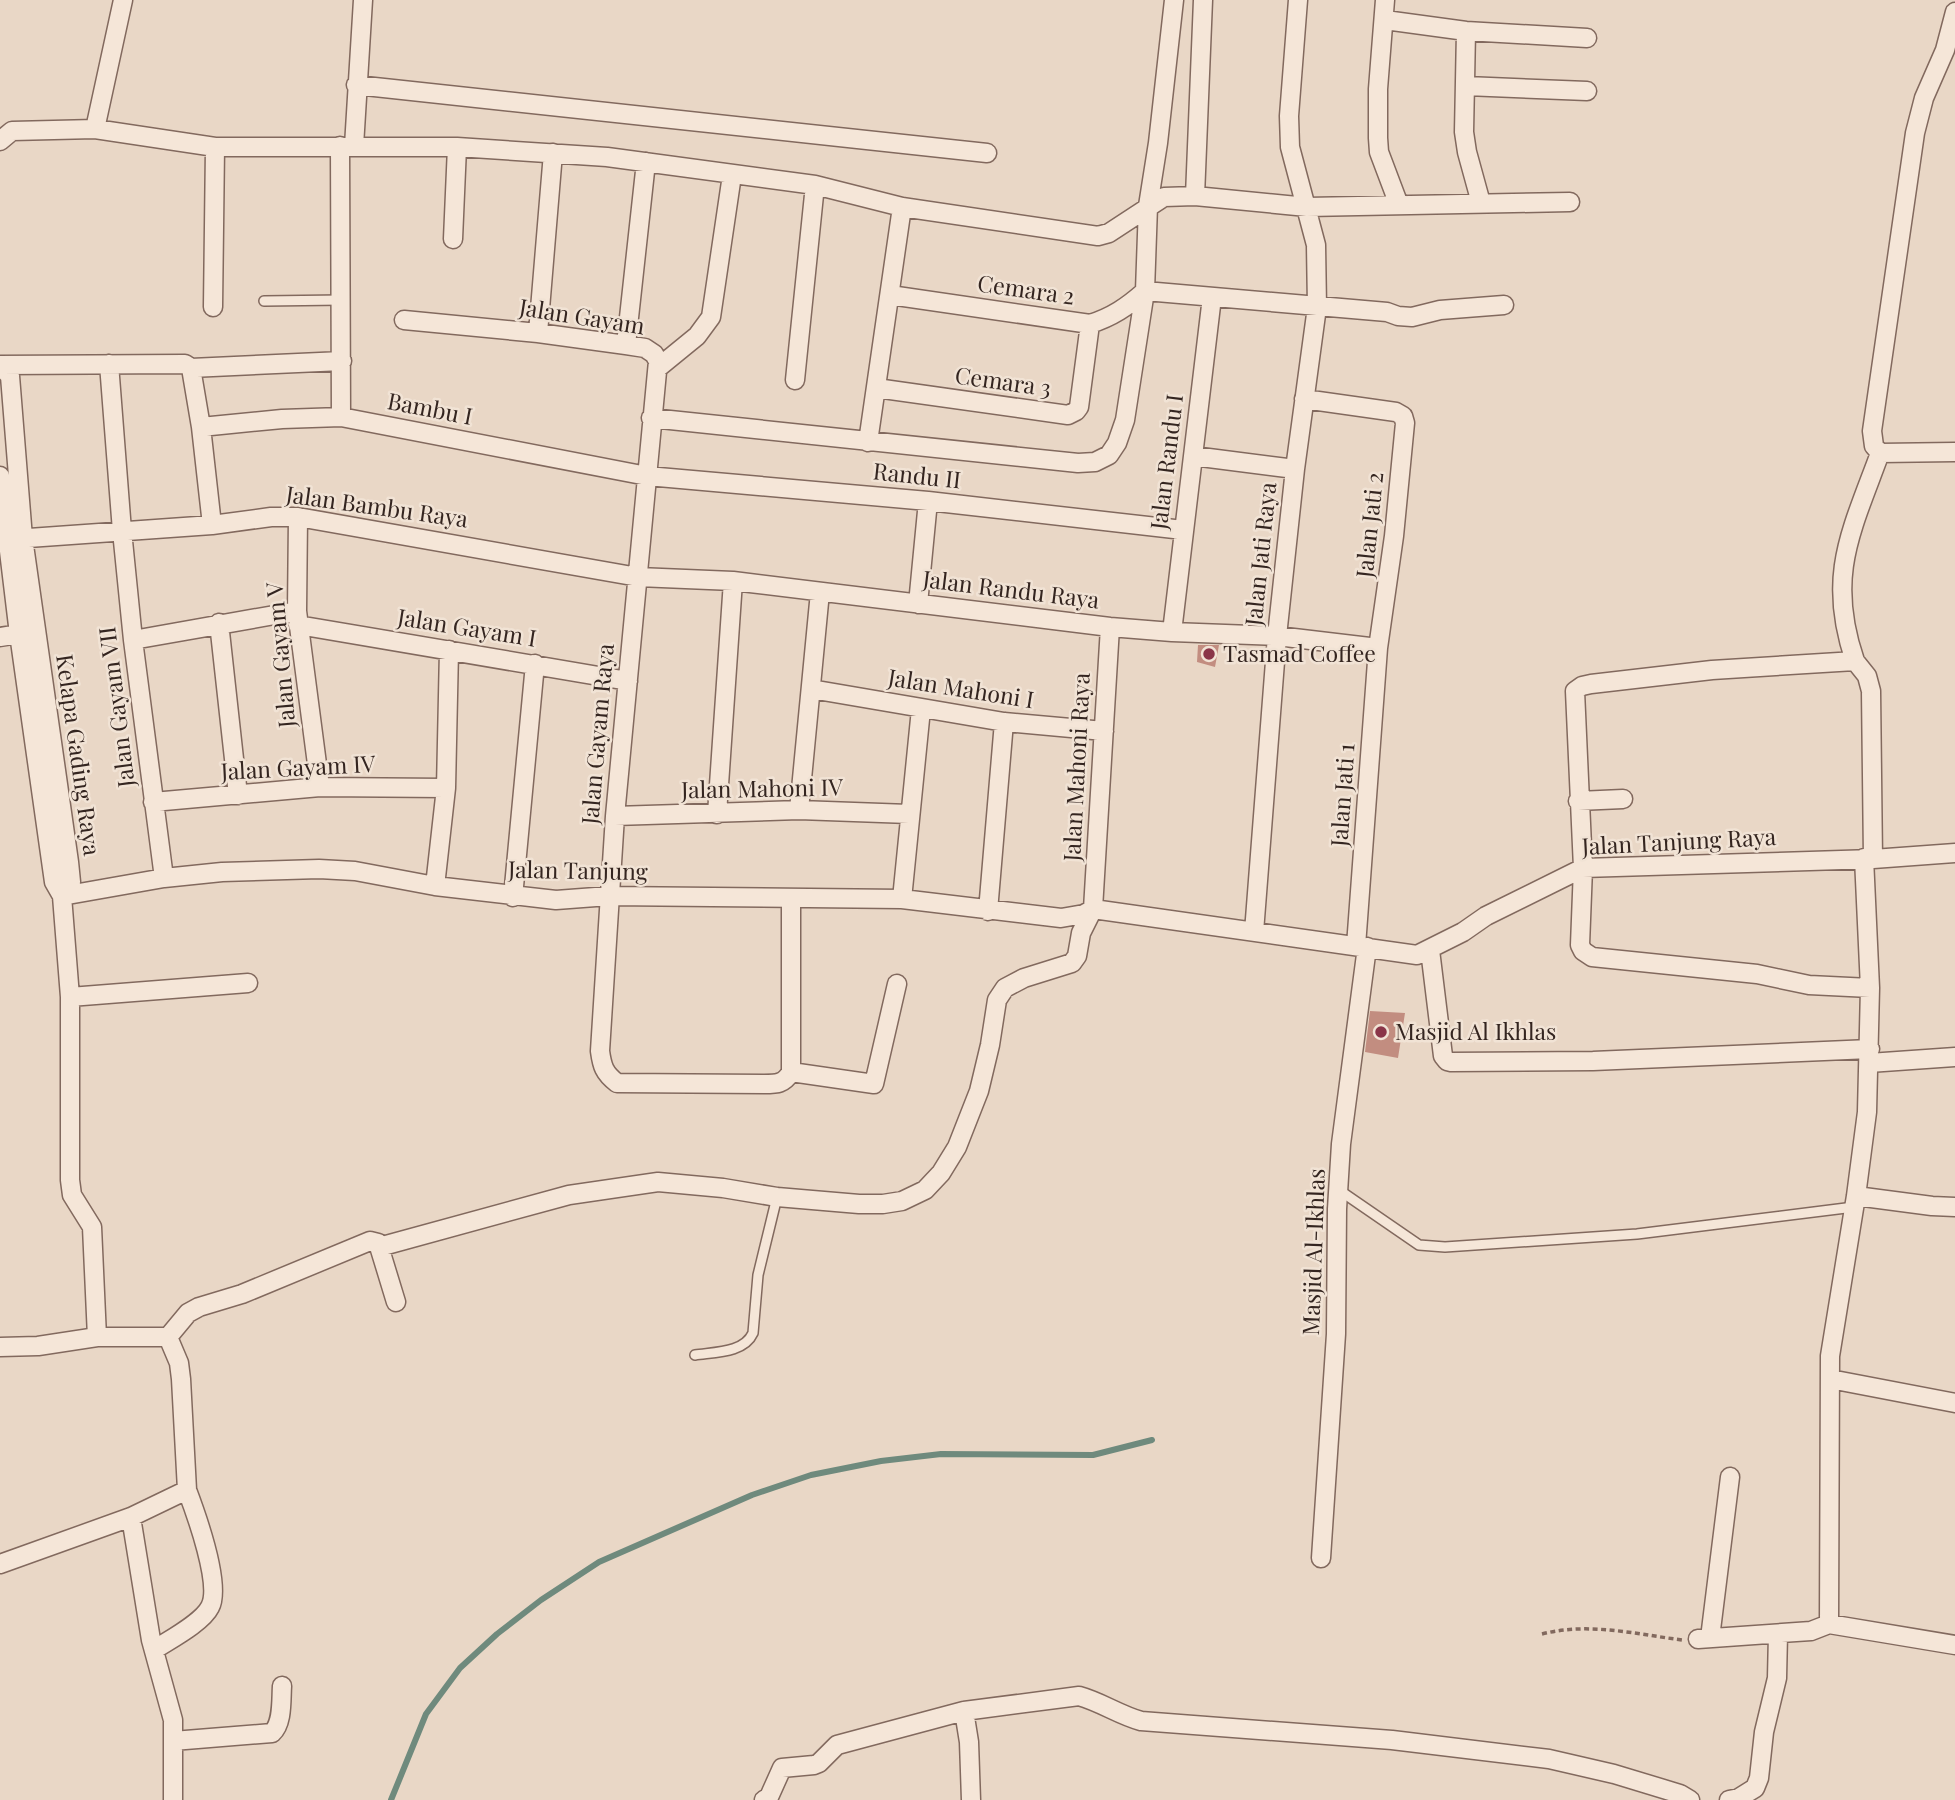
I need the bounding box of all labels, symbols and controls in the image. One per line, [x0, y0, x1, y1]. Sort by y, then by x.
street label: Cemara 2 [976, 266, 1077, 311]
street label: Jalan Gayam [516, 290, 648, 341]
street label: Cemara 3 [953, 358, 1053, 403]
street label: Bambu I [385, 384, 475, 431]
street label: Jalan Randu I [1142, 392, 1189, 532]
street label: Randu II [872, 454, 963, 495]
street label: Jalan Jati 2 [1347, 471, 1389, 580]
street label: Jalan Bambu Raya [283, 477, 471, 534]
street label: Jalan Jati Raya [1236, 480, 1283, 628]
street label: Jalan Randu Raya [920, 562, 1102, 615]
street label: Jalan Gayam V [258, 581, 301, 730]
street label: Jalan Gayam I [395, 600, 539, 653]
street label: Jalan Gayam VII [90, 625, 141, 790]
place label: Tasmad Coffee [1223, 637, 1376, 668]
street label: Jalan Gayam Raya [573, 642, 620, 827]
marker: Tasmad Coffee [1201, 646, 1217, 662]
street label: Kelapa Gading Raya [50, 652, 109, 858]
street label: Jalan Mahoni I [885, 661, 1036, 714]
street label: Jalan Mahoni Raya [1055, 671, 1096, 863]
street label: Jalan Jati 1 [1322, 742, 1361, 849]
street label: Jalan Gayam IV [219, 747, 376, 786]
street label: Jalan Mahoni IV [680, 771, 844, 804]
street label: Jalan Tanjung Raya [1580, 820, 1777, 861]
street label: Jalan Tanjung [507, 853, 648, 886]
place label: Masjid Al Ikhlas [1395, 1015, 1556, 1046]
marker: Masjid Al Ikhlas [1373, 1024, 1389, 1040]
street label: Masjid Al-Ikhlas [1294, 1168, 1331, 1336]

